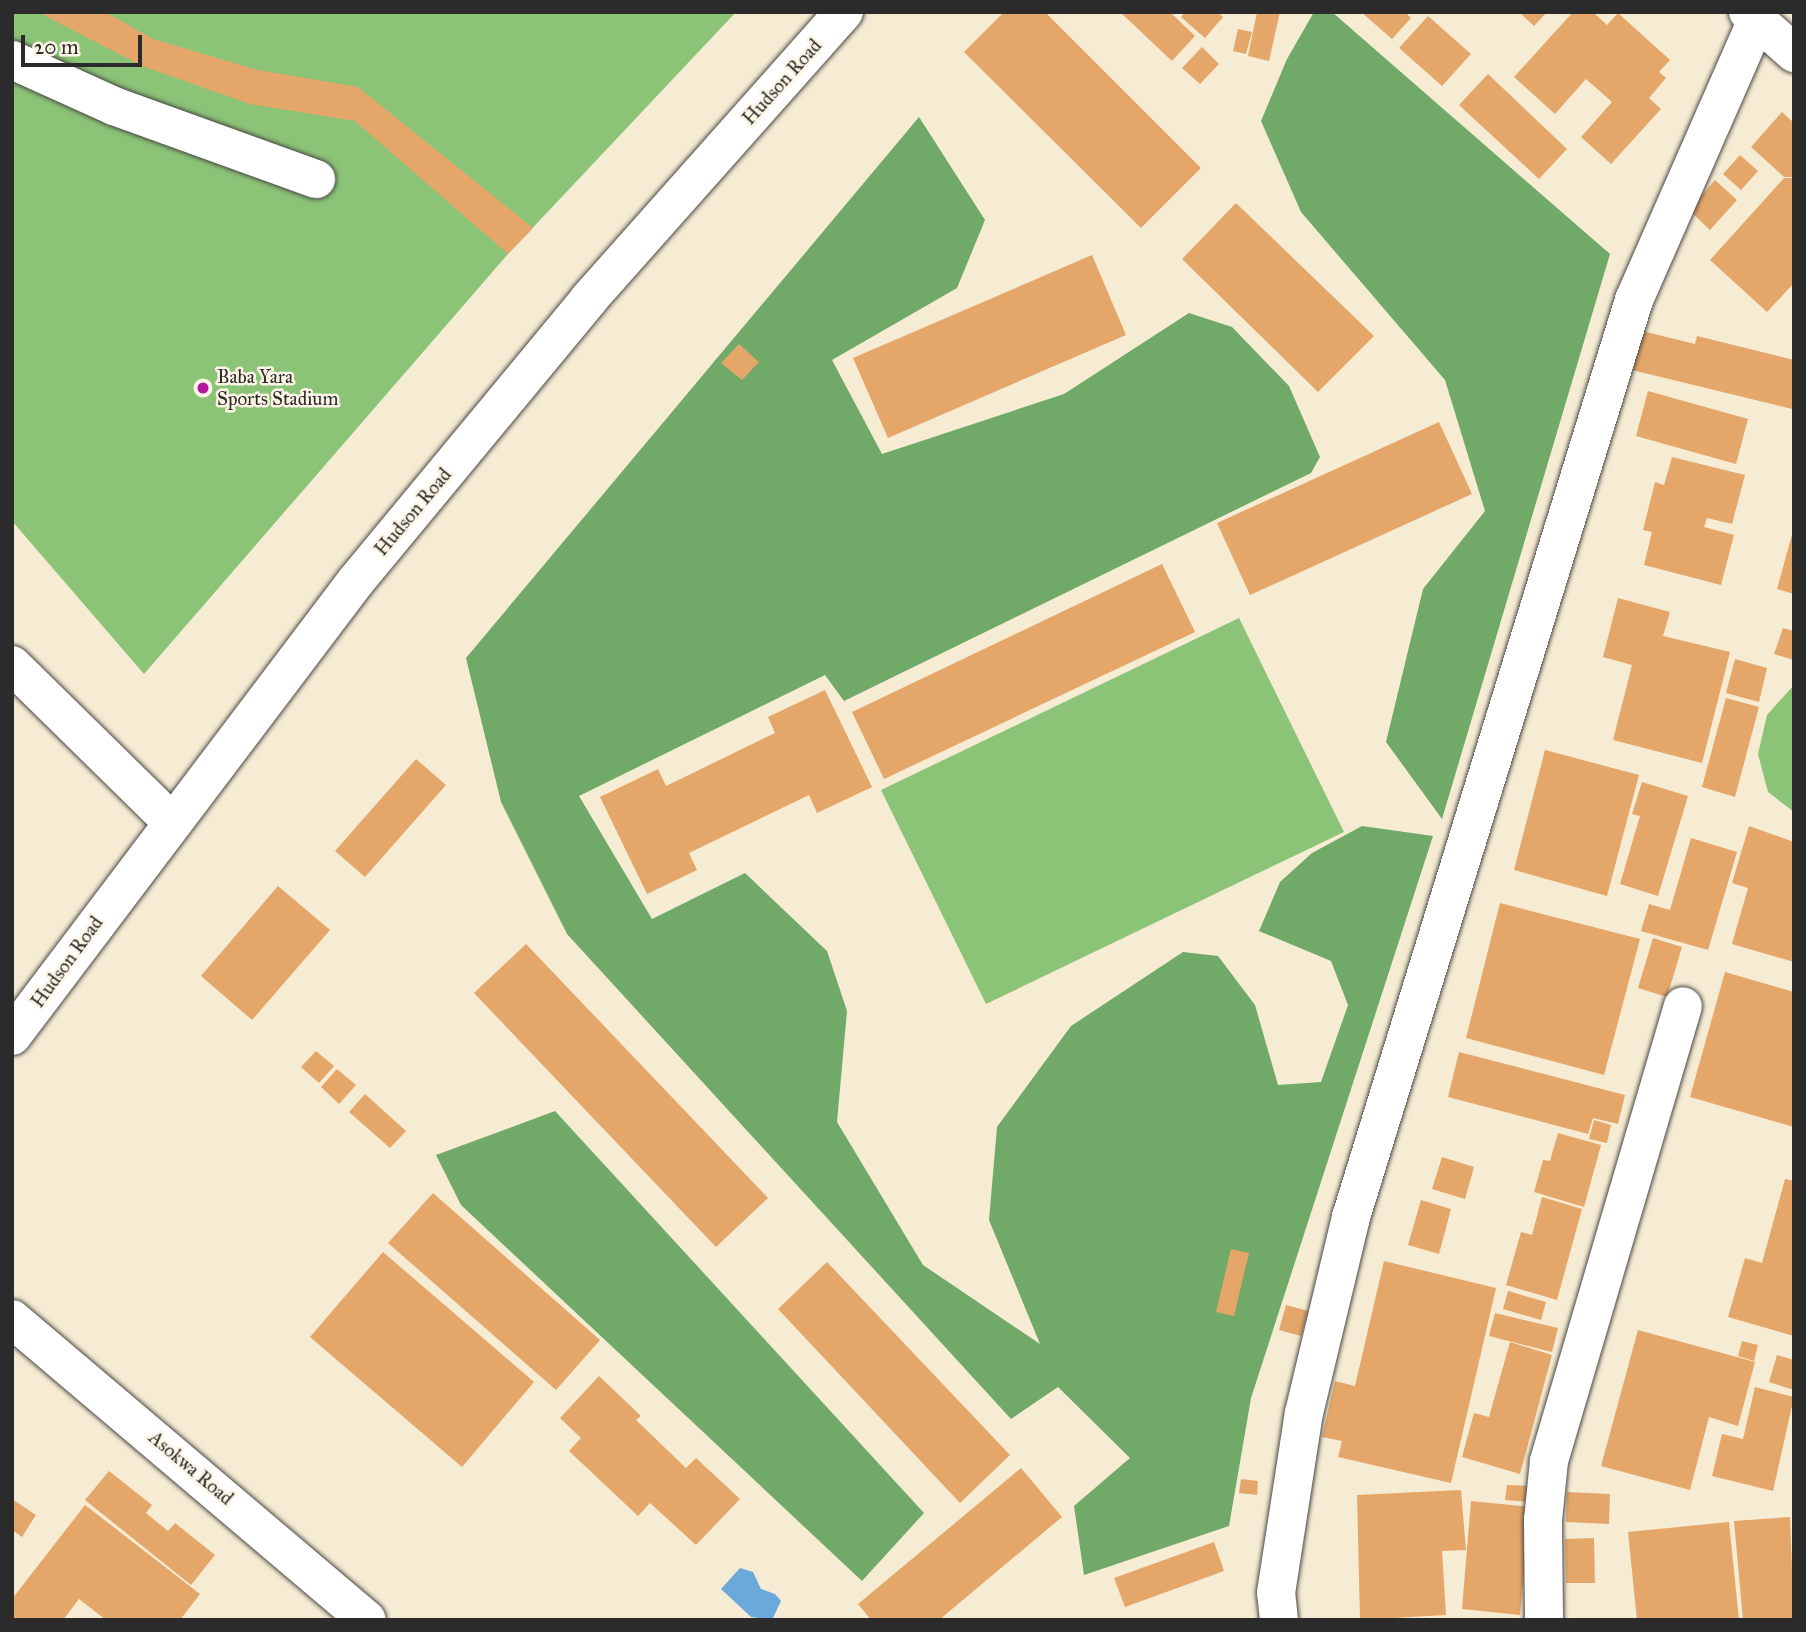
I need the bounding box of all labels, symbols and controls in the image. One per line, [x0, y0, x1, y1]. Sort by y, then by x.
scale bar [24, 21, 145, 65]
text: 20 m [34, 34, 79, 60]
street label: Hudson Road [738, 34, 826, 130]
place label: Baba Yara Sports Stadium [217, 366, 338, 410]
marker: Baba Yara Sports Stadium [195, 380, 211, 396]
street label: Hudson Road [370, 464, 456, 560]
street label: Hudson Road [26, 912, 108, 1012]
street label: Asokwa Road [144, 1426, 238, 1510]

